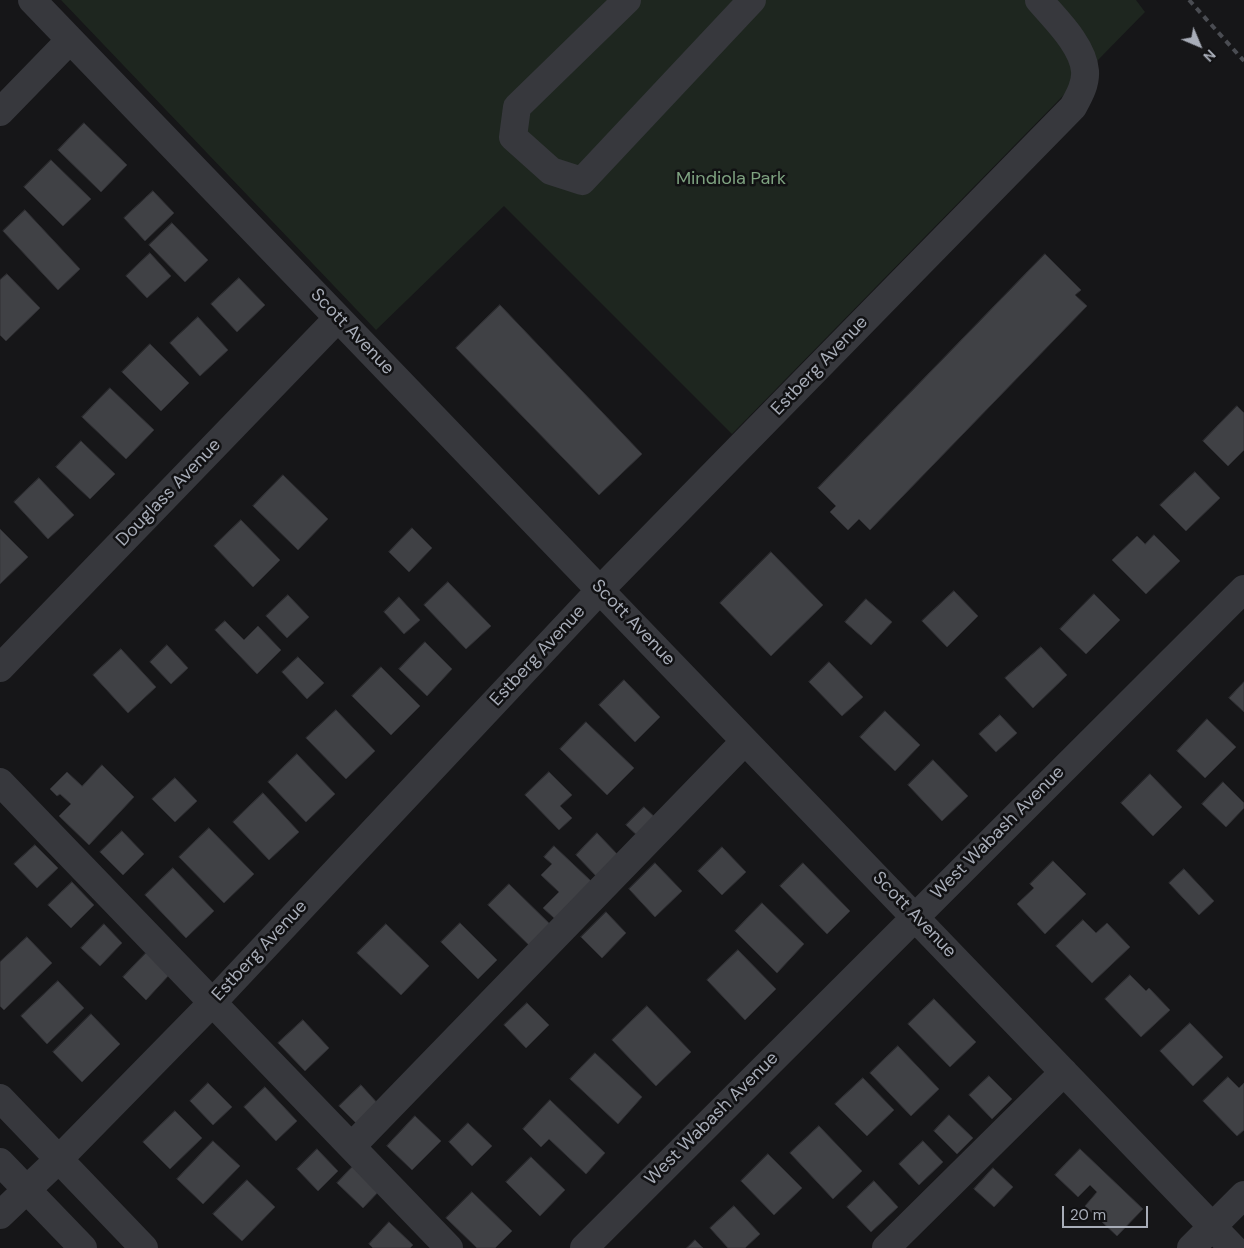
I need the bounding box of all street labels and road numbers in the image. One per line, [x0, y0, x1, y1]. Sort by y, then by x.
street label: Scott Avenue [306, 285, 398, 379]
street label: Estberg Avenue [767, 312, 873, 420]
street label: Douglass Avenue [112, 435, 226, 551]
street label: Scott Avenue [587, 576, 679, 670]
street label: Estberg Avenue [486, 601, 590, 711]
street label: West Wabash Avenue [927, 762, 1069, 904]
street label: Scott Avenue [868, 868, 960, 962]
street label: Estberg Avenue [208, 896, 312, 1006]
street label: West Wabash Avenue [641, 1048, 783, 1190]

